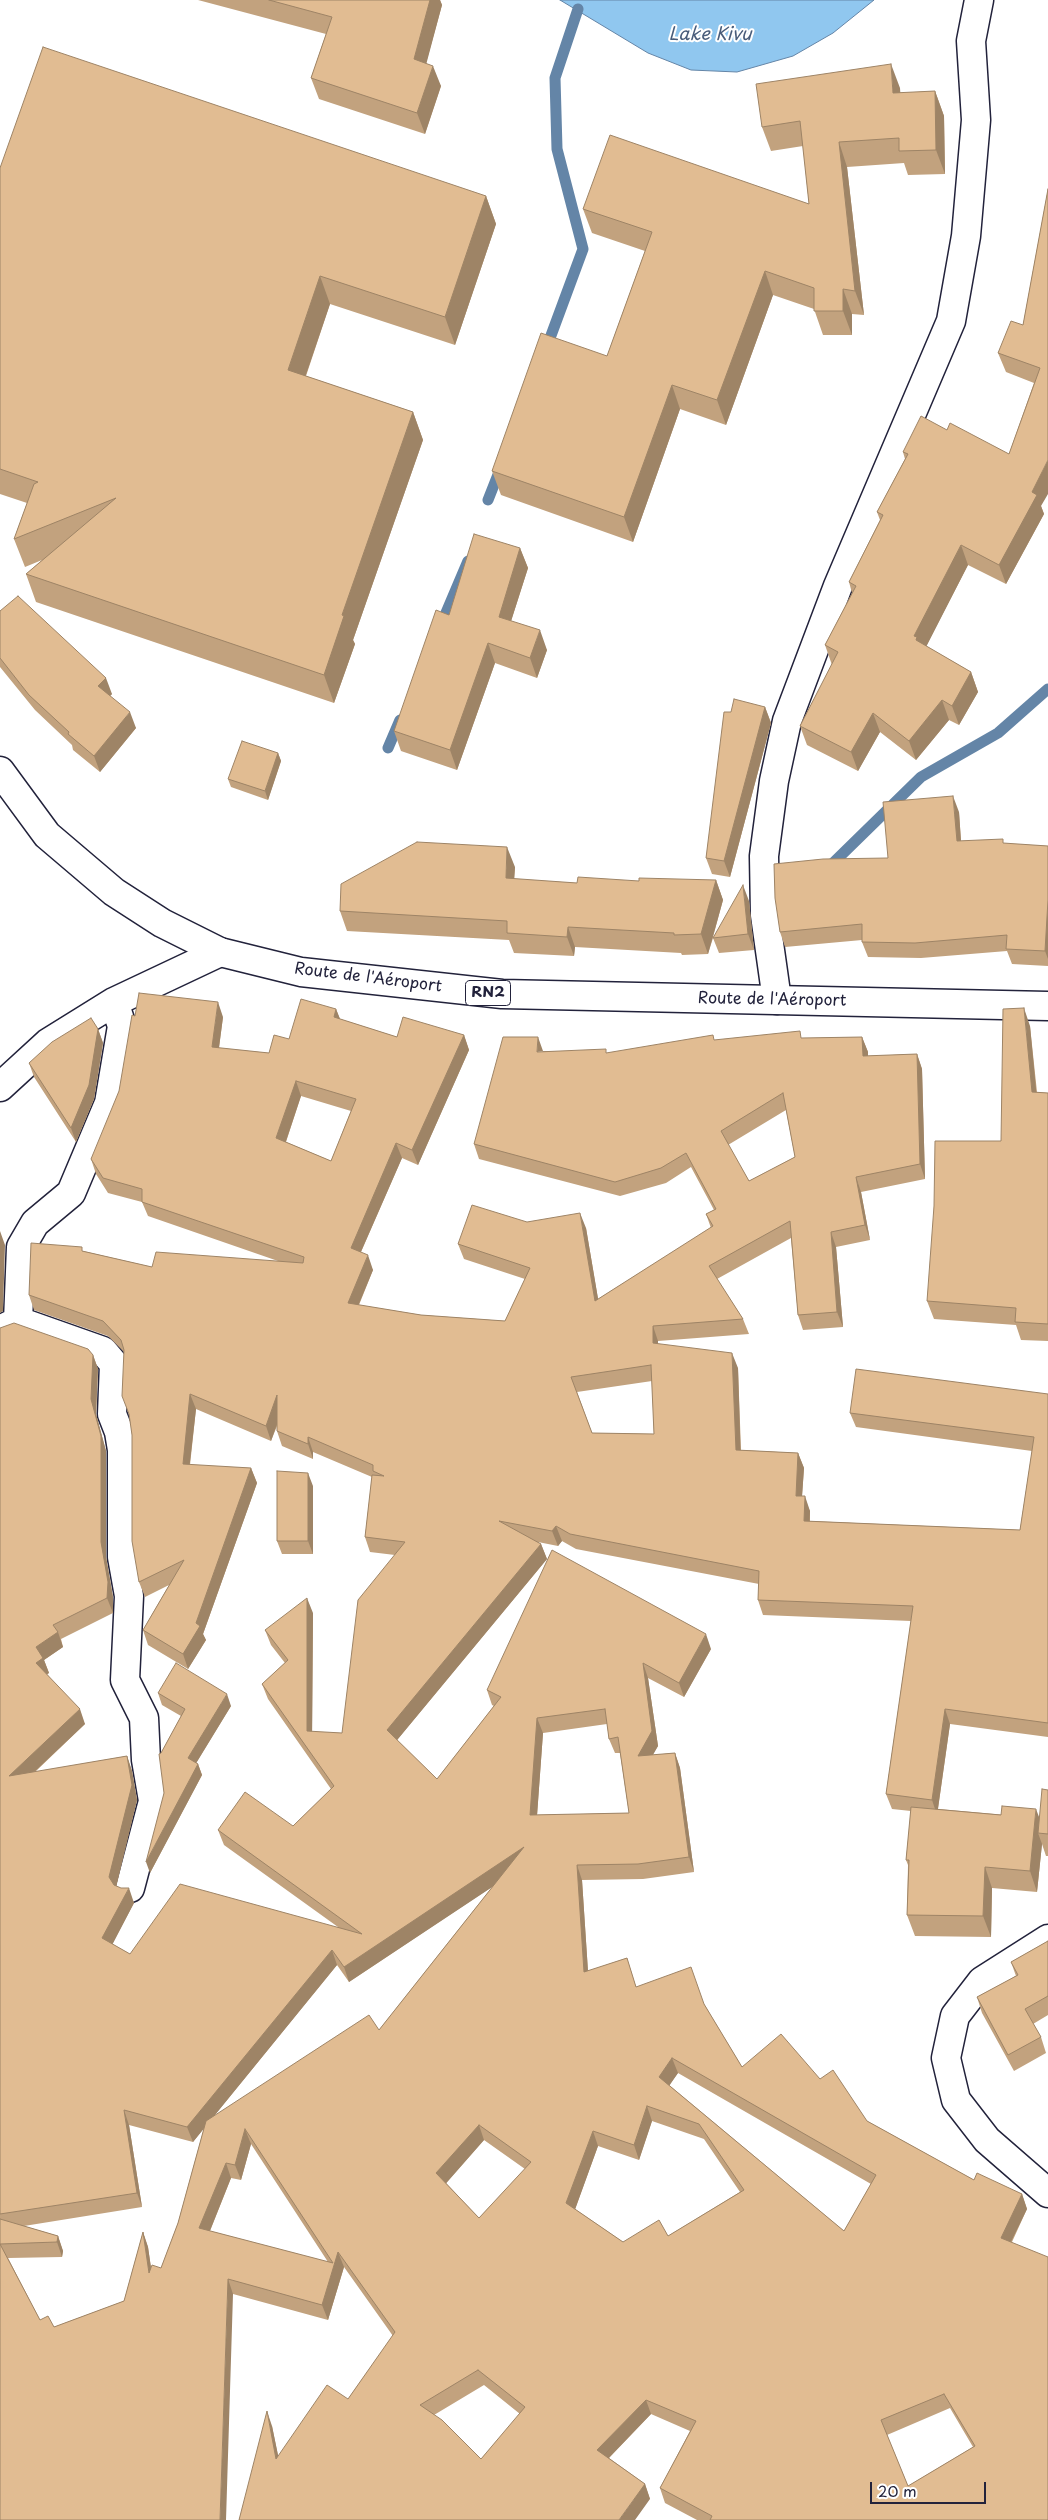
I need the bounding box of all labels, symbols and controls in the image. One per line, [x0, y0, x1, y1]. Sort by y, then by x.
water label: Lake Kivu [668, 24, 752, 46]
street label: Route de l'Aéroport [293, 959, 443, 997]
road number: RN2 [466, 980, 510, 1006]
street label: Route de l'Aéroport [697, 989, 847, 1011]
scale bar [873, 2472, 989, 2504]
text: 20 m [878, 2479, 917, 2502]

